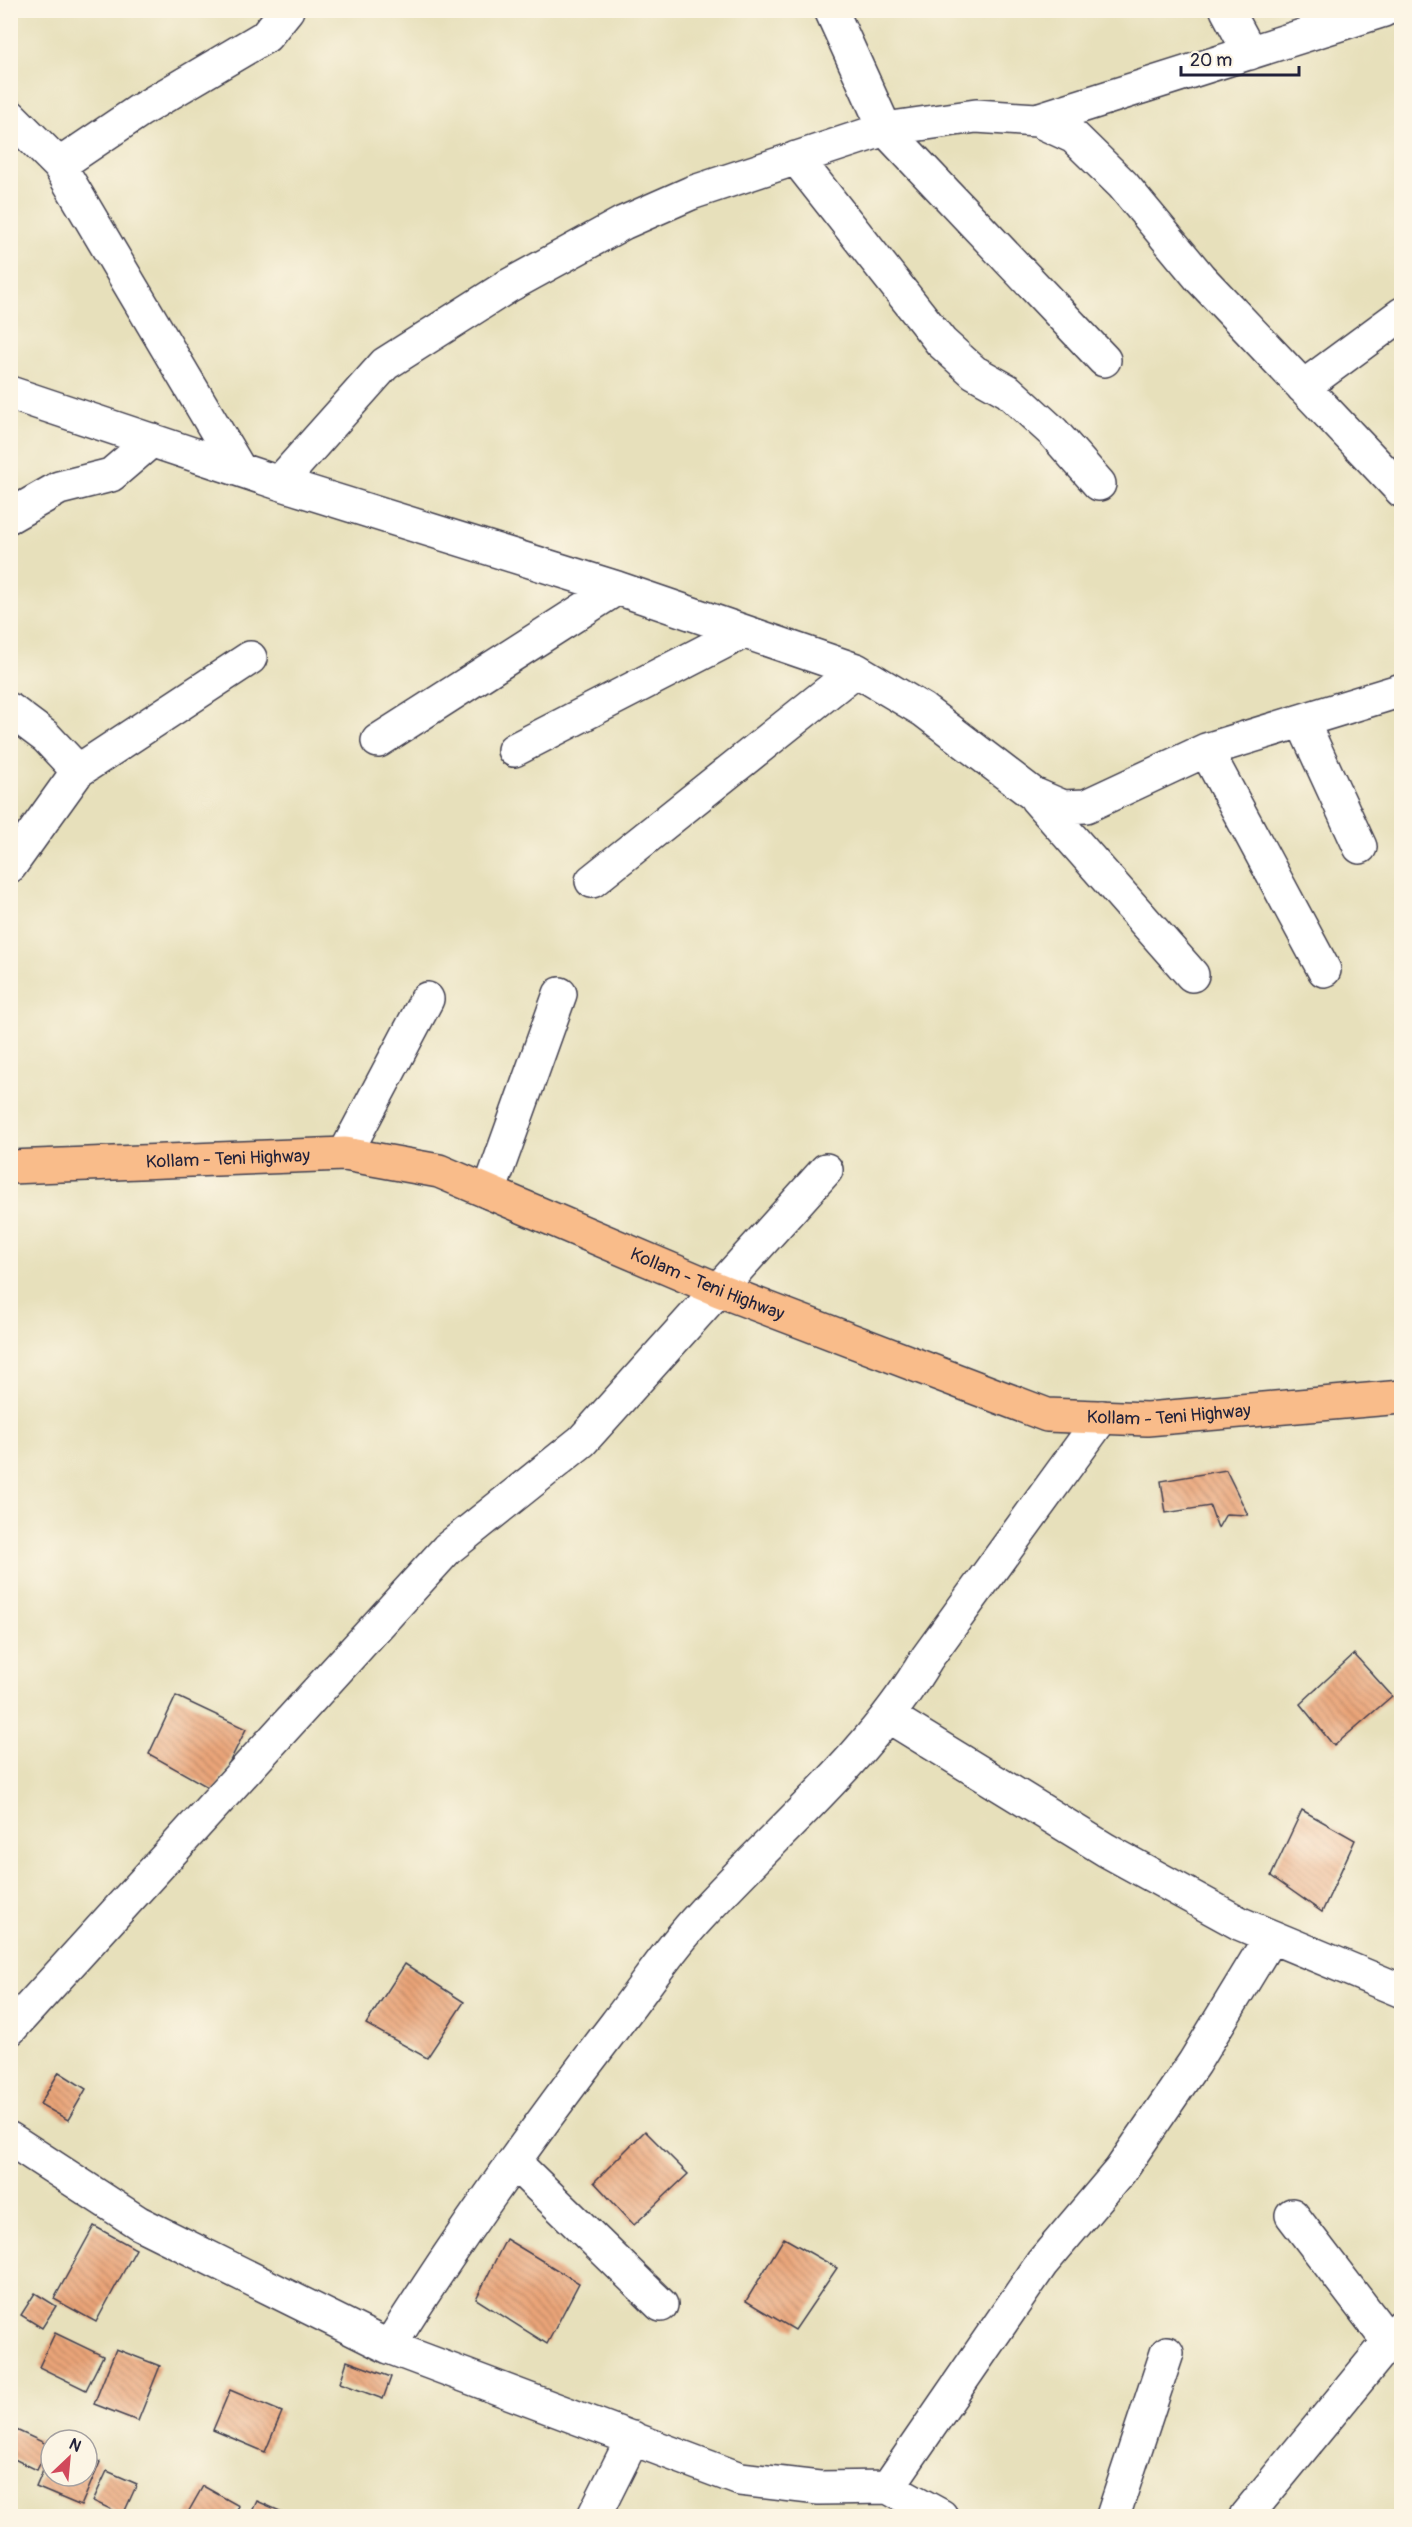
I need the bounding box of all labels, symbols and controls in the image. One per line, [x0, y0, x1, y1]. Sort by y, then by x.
scale bar [1181, 39, 1300, 77]
text: 20 m [1190, 49, 1232, 72]
street label: Kollam - Teni Highway [145, 1144, 311, 1174]
street label: Kollam - Teni Highway [627, 1243, 788, 1326]
street label: Kollam - Teni Highway [1086, 1399, 1252, 1431]
north arrow [39, 2428, 99, 2488]
text: N [66, 2434, 85, 2457]

